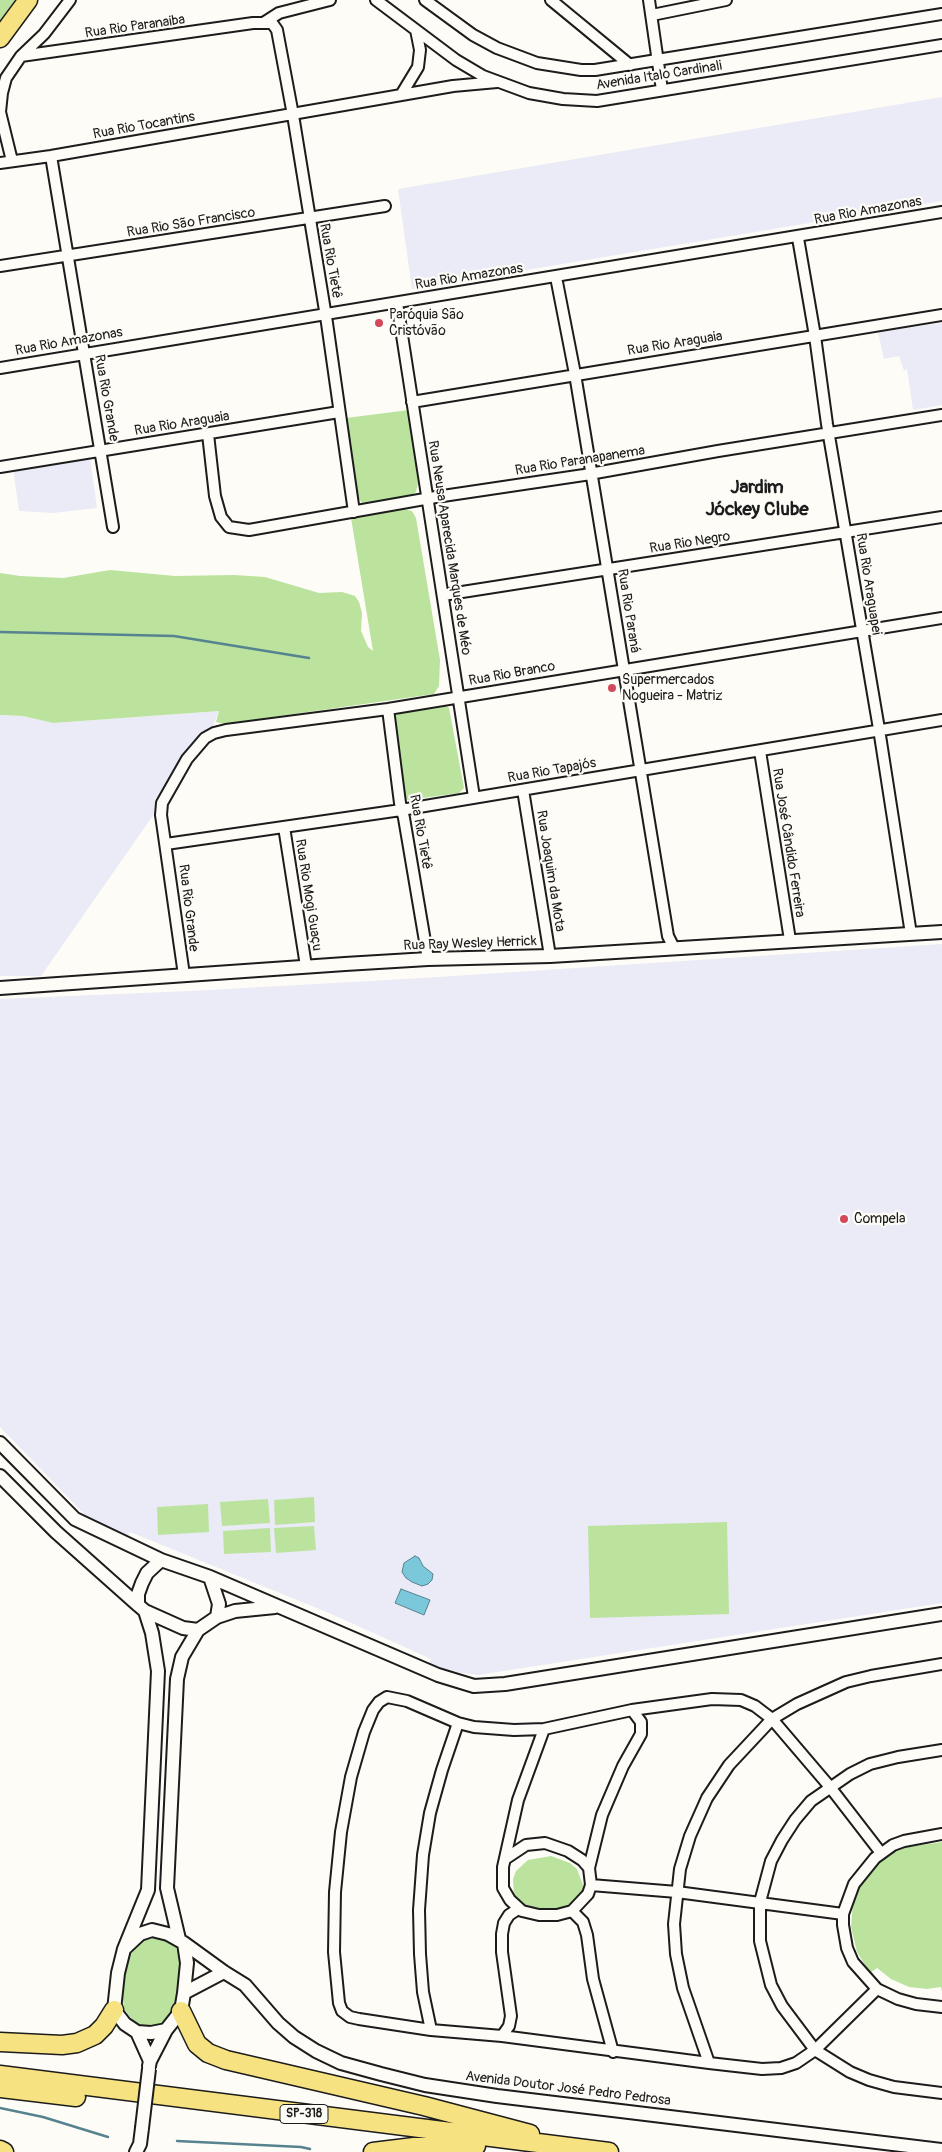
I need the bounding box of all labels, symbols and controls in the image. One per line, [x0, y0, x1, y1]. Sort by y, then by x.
street label: Rua Rio Paranaiba [84, 12, 186, 42]
street label: Avenida Italo Cardinali [595, 58, 723, 94]
street label: Rua Rio Tocantins [92, 109, 196, 143]
street label: Rua Rio Amazonas [813, 193, 923, 229]
street label: Rua Rio São Francisco [126, 205, 256, 241]
street label: Rua Rio Tietê [315, 222, 345, 300]
street label: Rua Rio Amazonas [414, 260, 524, 294]
place label: Paróquia São Cristóvão [389, 307, 464, 340]
marker: Paróquia São Cristóvão [373, 317, 385, 329]
street label: Rua Rio Amazonas [14, 324, 124, 360]
street label: Rua Rio Araguaia [626, 328, 724, 360]
street label: Rua Rio Grande [90, 353, 122, 443]
street label: Rua Rio Araguaia [133, 408, 231, 440]
street label: Rua Neusa Aparecida Marques de Méo [424, 439, 474, 657]
street label: Rua Rio Paranapanema [514, 442, 646, 480]
district label: Jardim Jóckey Clube [705, 477, 809, 521]
street label: Rua Rio Negro [648, 528, 732, 558]
street label: Rua Rio Araguapei [852, 532, 884, 636]
street label: Rua Rio Paraná [613, 568, 643, 654]
street label: Rua Rio Branco [467, 658, 557, 690]
place label: Supermercados Nogueira - Matriz [622, 672, 723, 704]
marker: Supermercados Nogueira - Matriz [606, 682, 618, 694]
street label: Rua Rio Tapajós [506, 755, 598, 787]
street label: Rua José Cândido Ferreira [768, 767, 808, 919]
street label: Rua Rio Tietê [405, 793, 435, 871]
street label: Rua Joaquim da Mota [532, 809, 568, 933]
street label: Rua Rio Mogi Guaçu [291, 838, 325, 952]
street label: Rua Rio Grande [174, 863, 202, 953]
street label: Rua Ray Wesley Herrick [403, 933, 537, 955]
place label: Compela [854, 1211, 906, 1227]
marker: Compela [838, 1213, 850, 1225]
street label: Avenida Doutor José Pedro Pedrosa [464, 2068, 672, 2110]
road number: SP-318 [280, 2104, 328, 2124]

